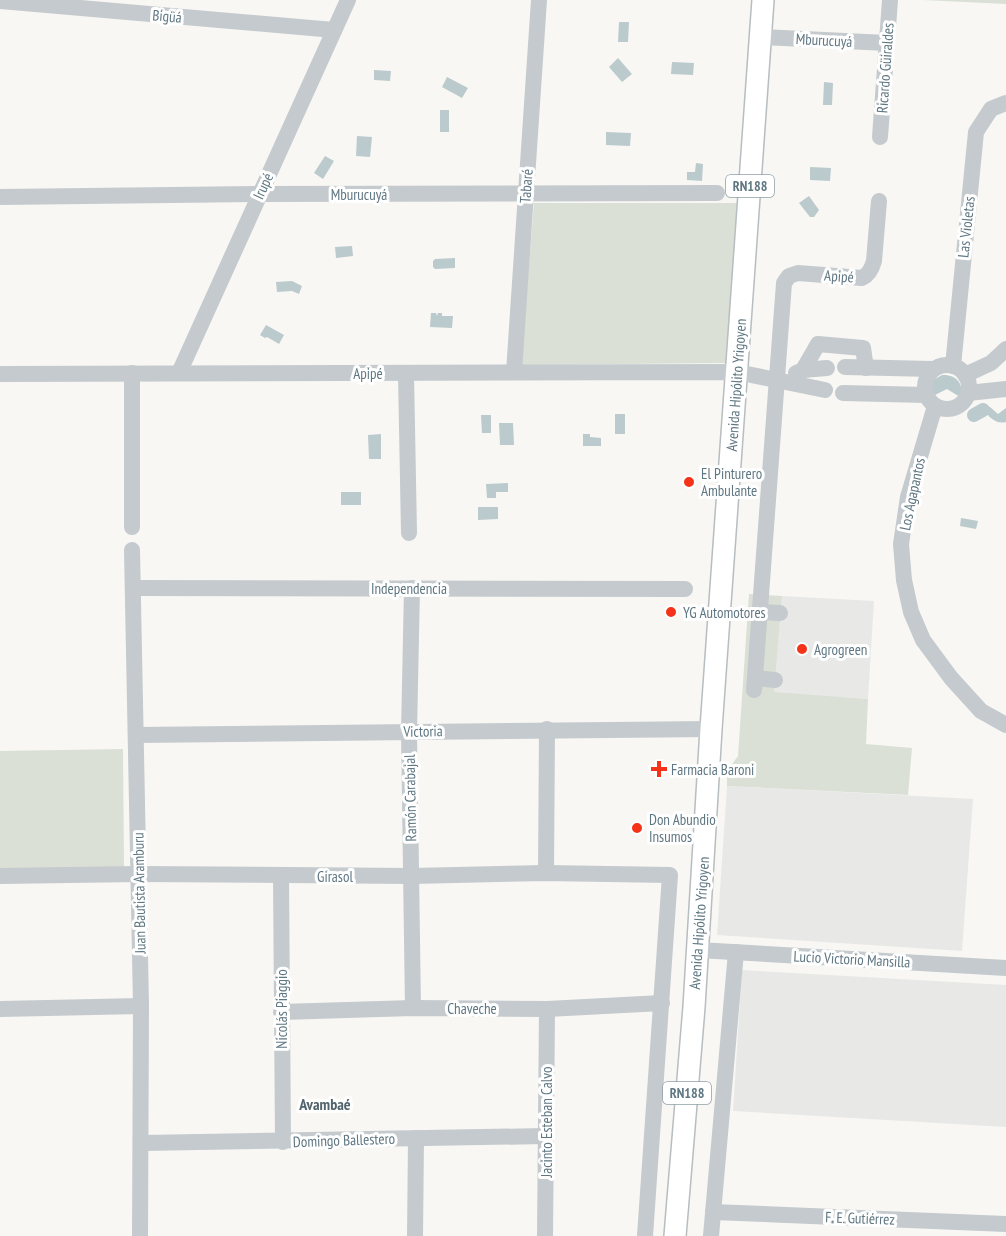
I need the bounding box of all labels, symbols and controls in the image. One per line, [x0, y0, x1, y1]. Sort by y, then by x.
street label: Bigüá [152, 5, 182, 27]
street label: Ricardo Güiraldes [872, 22, 898, 114]
street label: Mburucuyá [795, 29, 853, 51]
street label: Tabaré [515, 168, 537, 204]
street label: Irupé [249, 170, 277, 202]
road number: RN188 [726, 175, 774, 197]
street label: Mburucuyá [331, 185, 387, 204]
street label: Las Violetas [953, 195, 979, 259]
street label: Apipé [824, 265, 854, 287]
street label: Avenida Hipólito Yrigoyen [722, 318, 750, 452]
street label: Apipé [353, 364, 383, 383]
street label: Los Agapantos [895, 456, 929, 532]
place label: El Pinturero Ambulante [701, 464, 762, 500]
marker: El Pinturero Ambulante [682, 475, 696, 489]
street label: Independencia [371, 579, 447, 598]
place label: YG Automotores [683, 603, 766, 622]
marker: YG Automotores [664, 605, 678, 619]
place label: Agrogreen [814, 640, 867, 659]
marker: Agrogreen [795, 642, 809, 656]
street label: Victoria [402, 721, 443, 741]
street label: Ramón Carabajal [400, 754, 420, 842]
place label: Farmacia Baroni [671, 760, 754, 779]
marker: Farmacia Baroni [652, 762, 666, 776]
place label: Don Abundio Insumos [649, 810, 716, 846]
marker: Don Abundio Insumos [630, 821, 644, 835]
street label: Juan Bautista Aramburu [128, 832, 150, 955]
street label: Avenida Hipólito Yrigoyen [685, 856, 713, 990]
street label: Girasol [317, 867, 353, 886]
street label: Lucio Victorio Mansilla [793, 946, 911, 972]
street label: Nicolás Piaggio [272, 969, 291, 1049]
street label: Chaveche [447, 999, 497, 1018]
street label: Jacinto Esteban Calvo [537, 1067, 556, 1178]
road number: RN188 [663, 1082, 711, 1104]
district label: Avambaé [298, 1094, 351, 1114]
street label: Domingo Ballestero [293, 1129, 395, 1151]
street label: F. E. Gutiérrez [825, 1207, 895, 1229]

